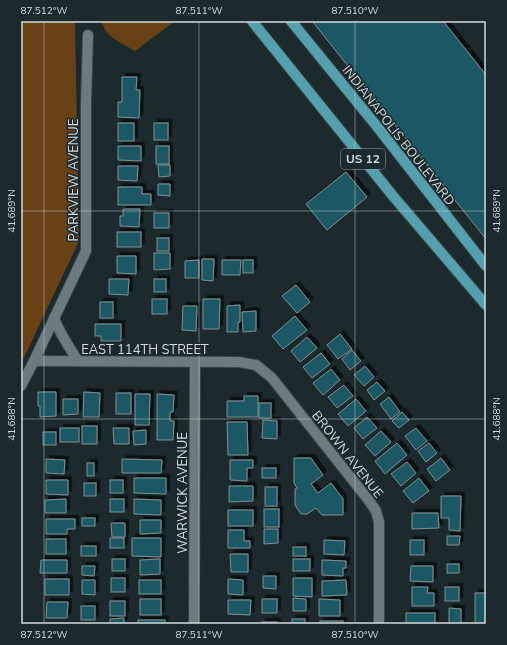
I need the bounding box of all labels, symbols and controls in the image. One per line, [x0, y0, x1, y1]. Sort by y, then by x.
text: 87.512°W [20, 4, 68, 18]
text: 87.511°W [175, 4, 223, 18]
text: 87.510°W [331, 4, 379, 18]
street label: INDIANAPOLIS BOULEVARD [338, 62, 459, 209]
street label: PARKVIEW AVENUE [65, 119, 83, 241]
road number: US 12 [341, 149, 385, 169]
text: 41.689°N [5, 189, 19, 233]
text: 41.689°N [490, 189, 504, 233]
street label: EAST 114TH STREET [81, 341, 209, 359]
text: 41.688°N [5, 397, 19, 441]
text: 41.688°N [490, 397, 504, 441]
street label: BROWN AVENUE [307, 407, 387, 502]
street label: WARWICK AVENUE [174, 432, 192, 554]
text: 87.512°W [20, 628, 68, 642]
text: 87.511°W [175, 628, 223, 642]
text: 87.510°W [331, 628, 379, 642]

